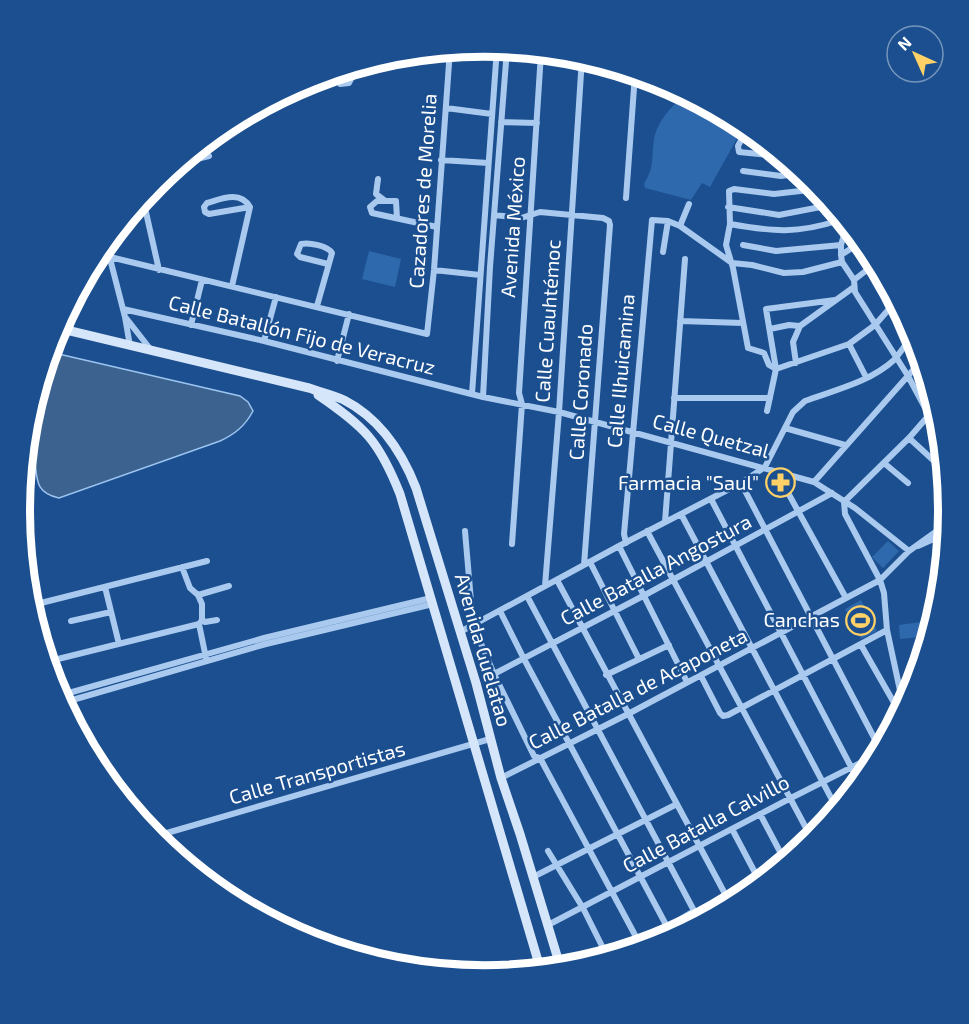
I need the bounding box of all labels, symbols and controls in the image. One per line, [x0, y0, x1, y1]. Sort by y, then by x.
north arrow [885, 24, 945, 84]
text: N [893, 32, 915, 54]
street label: Cazadores de Morelia [403, 93, 441, 289]
street label: Avenida México [495, 155, 529, 298]
street label: Calle Cuauhtémoc [529, 238, 565, 403]
street label: Calle Batallón Fijo de Veracruz [166, 289, 438, 379]
street label: Calle Ilhuicamina [601, 293, 639, 449]
street label: Calle Coronado [563, 323, 597, 461]
street label: Calle Quetzal [650, 408, 772, 462]
pharmacy icon: Farmacia "Saul" [764, 467, 796, 499]
place label: Farmacia "Saul" [618, 470, 759, 494]
street label: Calle Batalla Angostura [556, 509, 755, 630]
street label: Avenida Guelatao [451, 570, 517, 729]
sports icon: Canchas [845, 604, 877, 636]
place label: Canchas [763, 607, 840, 631]
street label: Calle Batalla de Acaponeta [524, 622, 751, 754]
street label: Calle Transportistas [226, 735, 408, 809]
street label: Calle Batalla Calvillo [618, 769, 793, 877]

